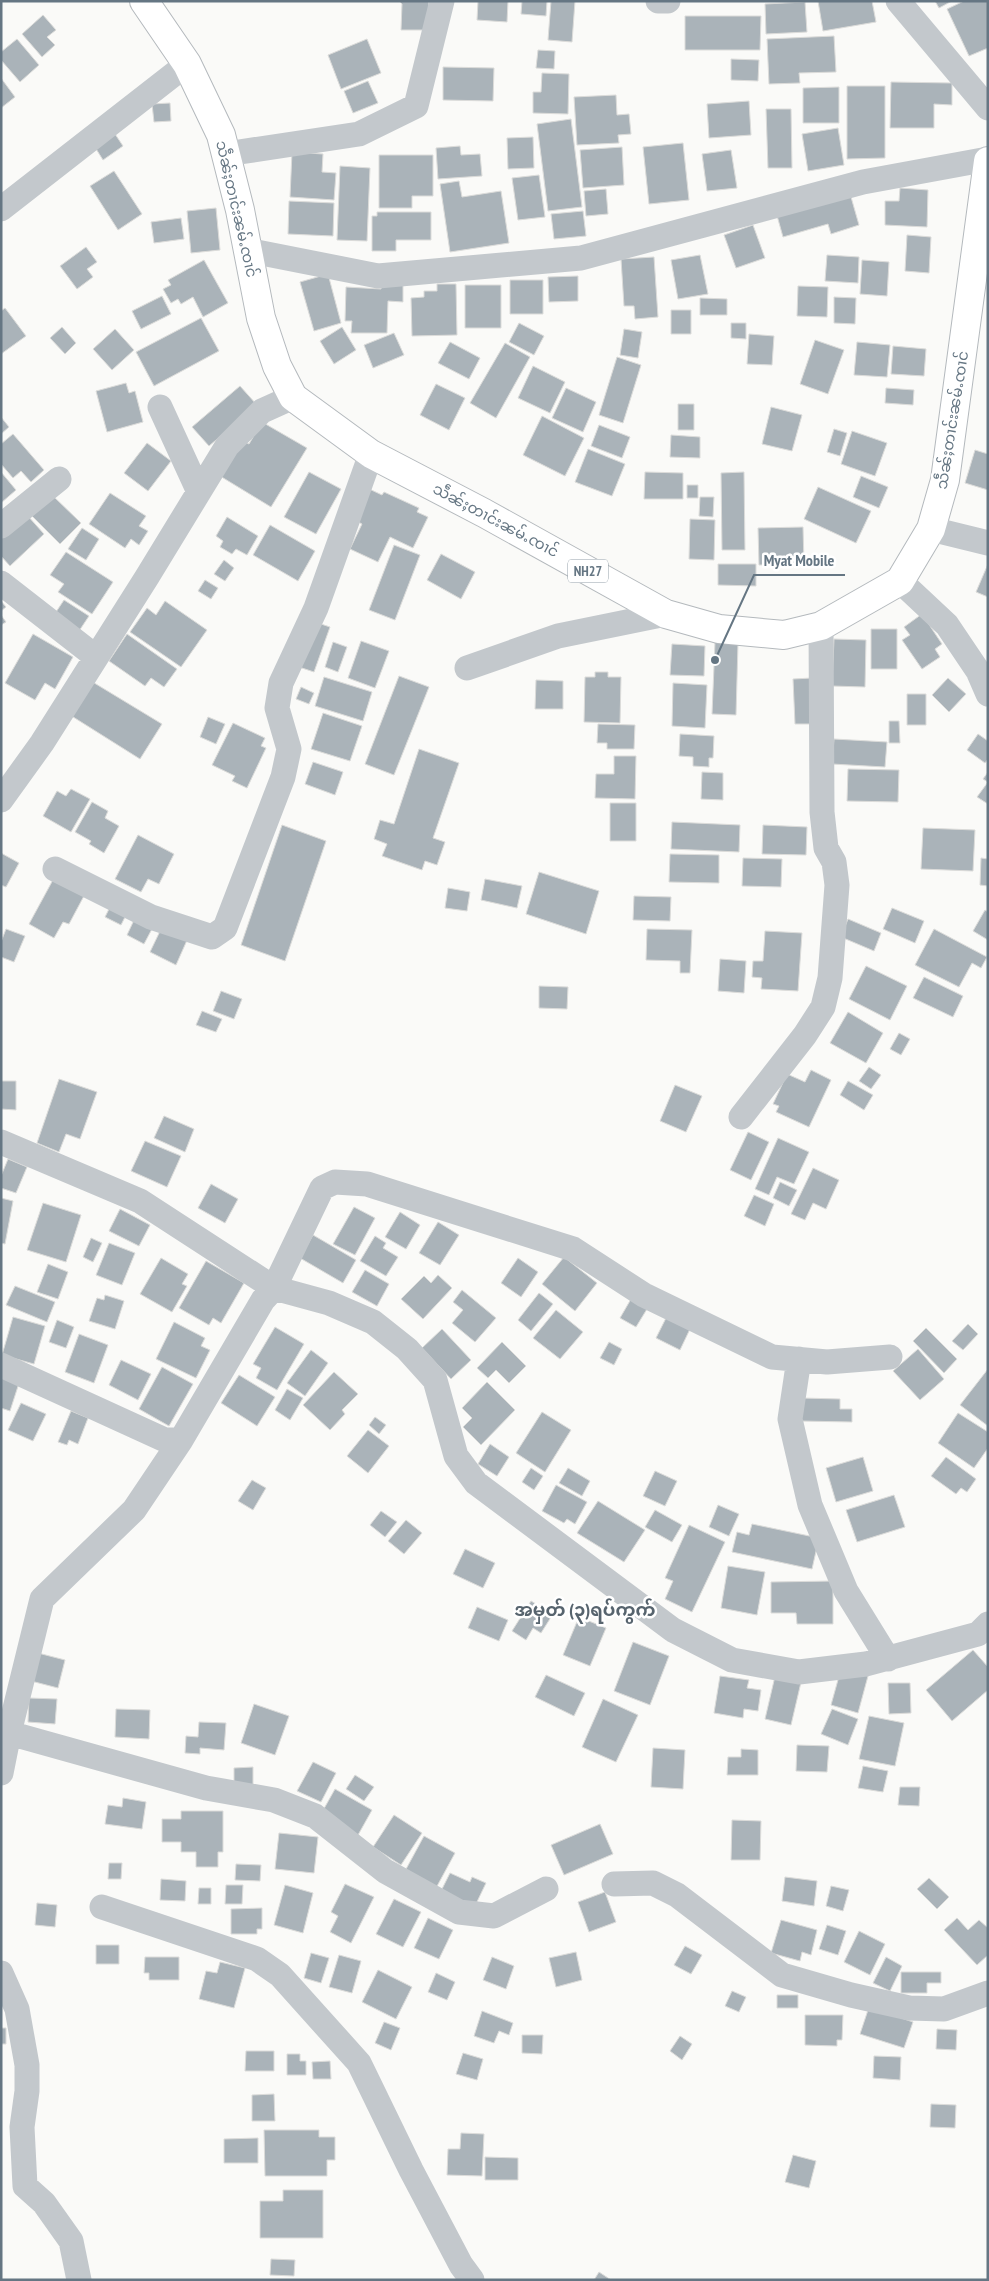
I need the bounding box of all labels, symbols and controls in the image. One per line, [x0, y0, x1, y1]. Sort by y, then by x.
street label: သဵၼ်ႈတၢင်းၼမ်ႉၸၢင် [212, 139, 262, 279]
street label: သဵၼ်ႈတၢင်းၼမ်ႉၸၢင် [932, 349, 972, 491]
street label: သဵၼ်ႈတၢင်းၼမ်ႉၸၢင် [430, 479, 562, 561]
callout: Myat Mobile [754, 544, 845, 575]
text: Myat Mobile [764, 550, 835, 570]
road number: NH27 [568, 560, 608, 582]
district label: အမှတ် (၃)ရပ်ကွက် [515, 1598, 655, 1624]

